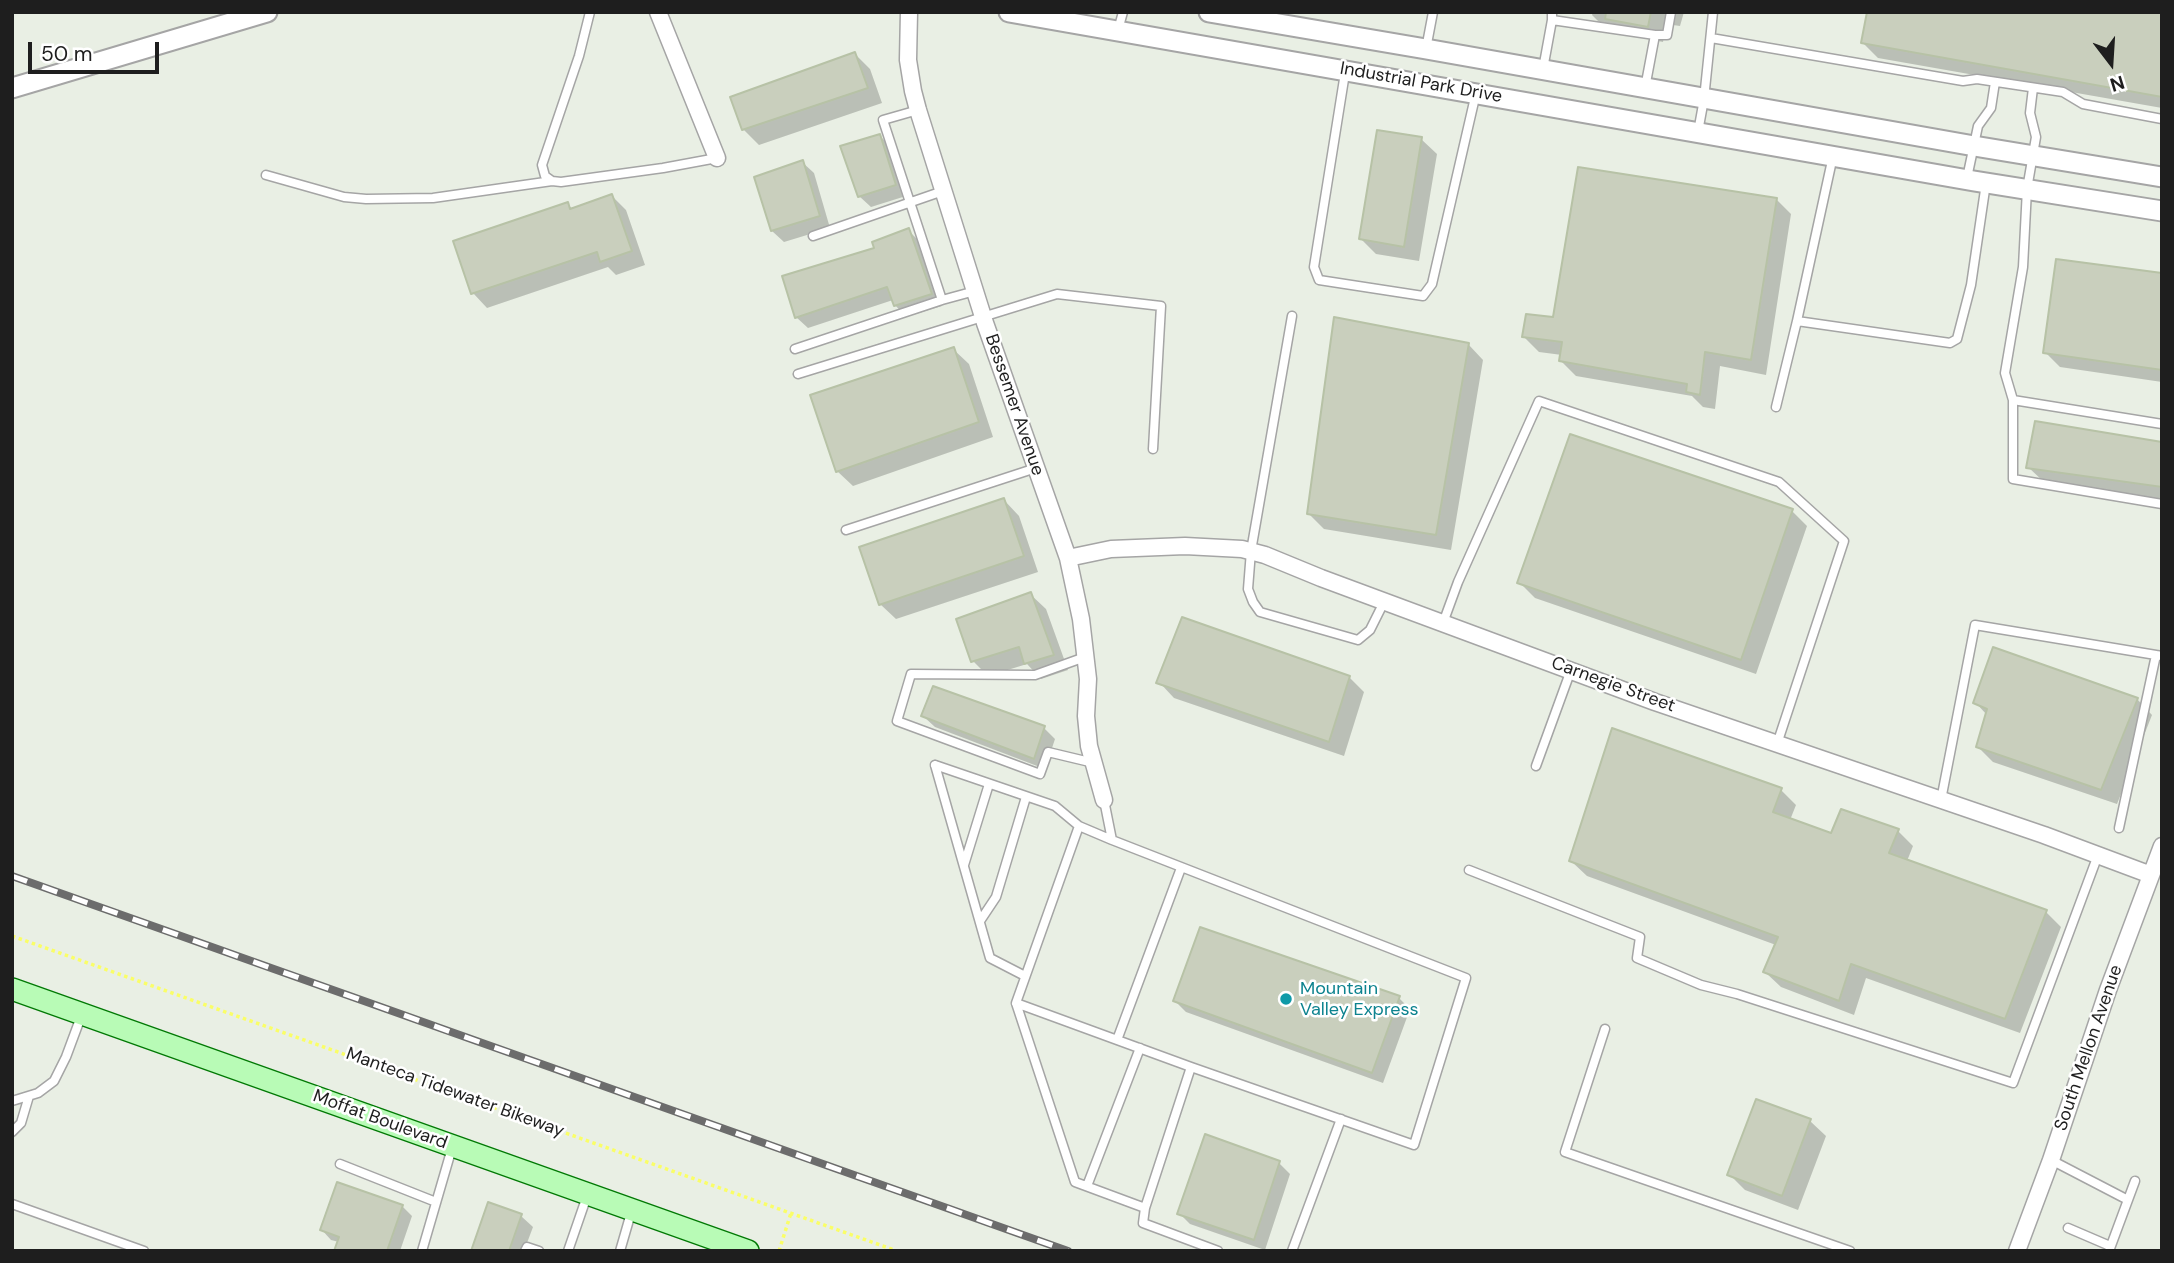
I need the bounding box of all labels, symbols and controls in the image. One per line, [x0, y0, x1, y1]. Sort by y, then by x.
scale bar [32, 28, 163, 72]
north arrow [2076, 28, 2146, 98]
text: 50 m [41, 40, 92, 68]
street label: Industrial Park Drive [1338, 58, 1504, 108]
text: N [2107, 70, 2128, 98]
street label: Bessemer Avenue [980, 331, 1048, 479]
street label: Carnegie Street [1548, 653, 1678, 717]
street label: South Mellon Avenue [2050, 962, 2128, 1134]
place label: Mountain Valley Express [1300, 978, 1418, 1020]
marker: Mountain Valley Express [1278, 991, 1294, 1007]
street label: Manteca Tidewater Bikeway [343, 1043, 567, 1143]
street label: Moffat Boulevard [310, 1086, 450, 1154]

